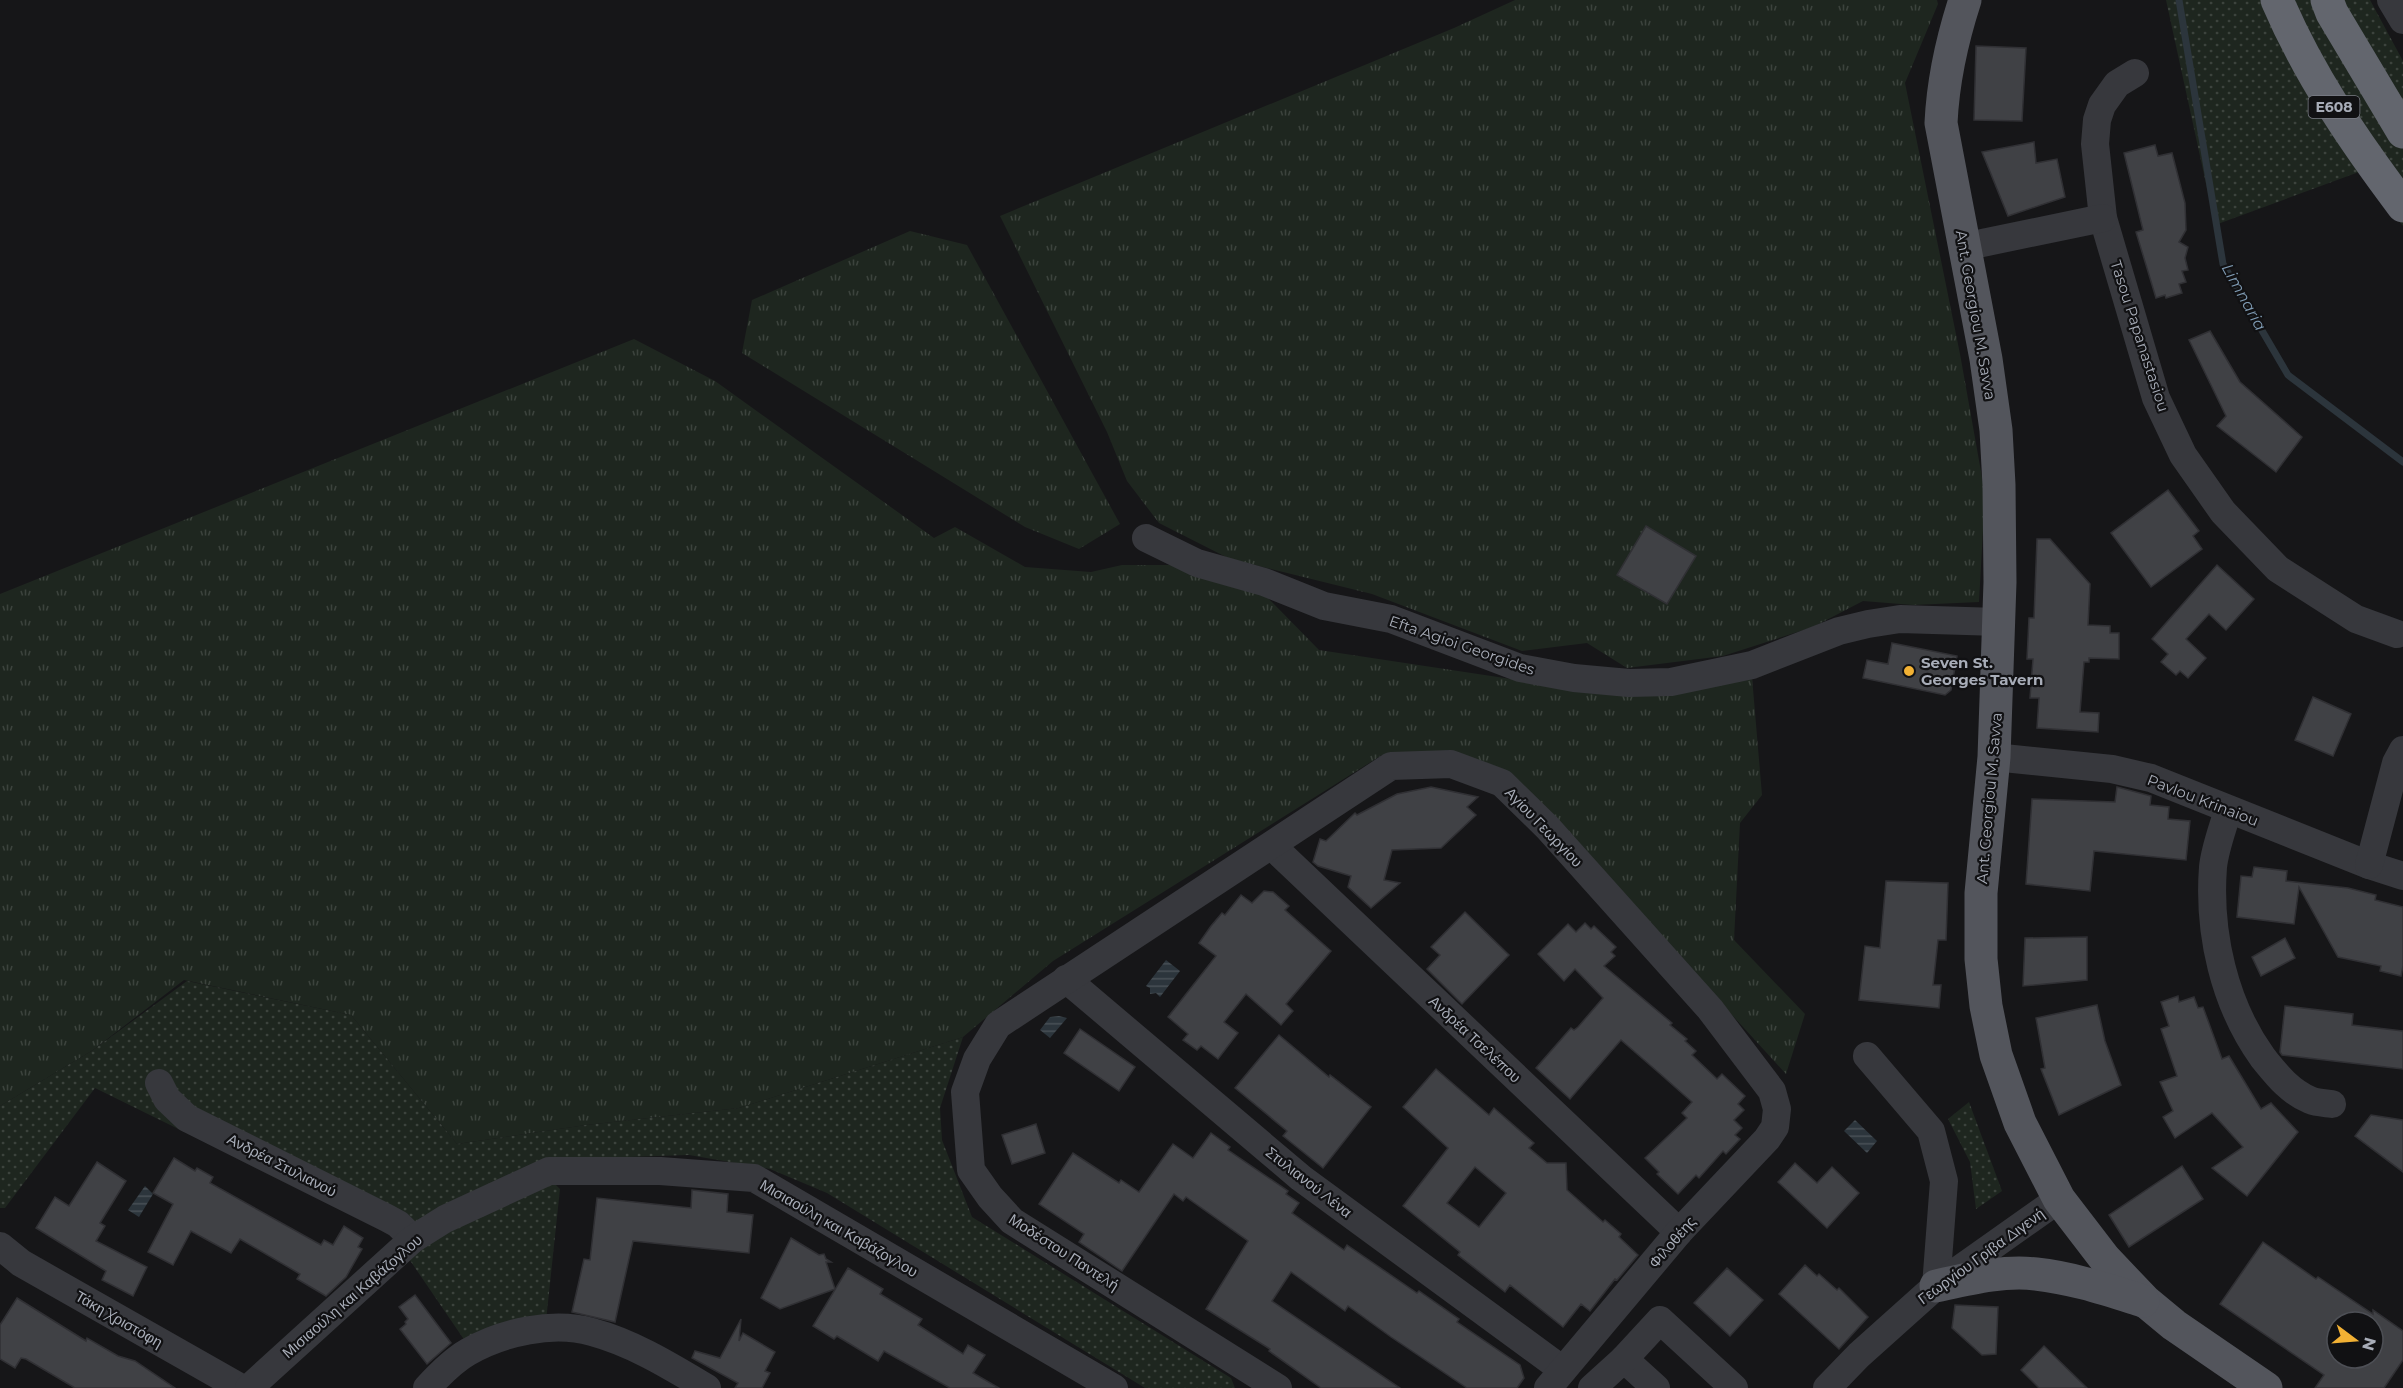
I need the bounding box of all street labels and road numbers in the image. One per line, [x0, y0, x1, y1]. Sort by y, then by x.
road number: E608 [2308, 96, 2360, 118]
street label: Ant. Georgiou M. Savva [1952, 229, 2000, 401]
street label: Tasou Papanastasiou [2107, 258, 2173, 414]
street label: Efta Agioi Georgides [1387, 611, 1537, 679]
street label: Ant. Georgiou M. Savva [1972, 712, 2006, 884]
street label: Pavlou Krinaiou [2145, 770, 2261, 830]
street label: Αγίου Γεωργίου [1501, 783, 1587, 871]
street label: Ανδρέα Τσελέπου [1425, 991, 1525, 1087]
street label: Ανδρέα Στυλιανού [224, 1129, 340, 1201]
street label: Στυλιανού Λένα [1262, 1142, 1356, 1222]
street label: Μισιαούλη και Καβάζογλου [757, 1175, 921, 1281]
street label: Γεωργίου Γρίβα Διγενή [1914, 1204, 2048, 1308]
street label: Μοδέστου Παντελή [1005, 1209, 1123, 1295]
street label: Φιλοθέης [1644, 1212, 1700, 1272]
street label: Μισιαούλη και Καβάζογλου [278, 1230, 426, 1362]
street label: Τάκη Χριστόφη [72, 1286, 166, 1352]

